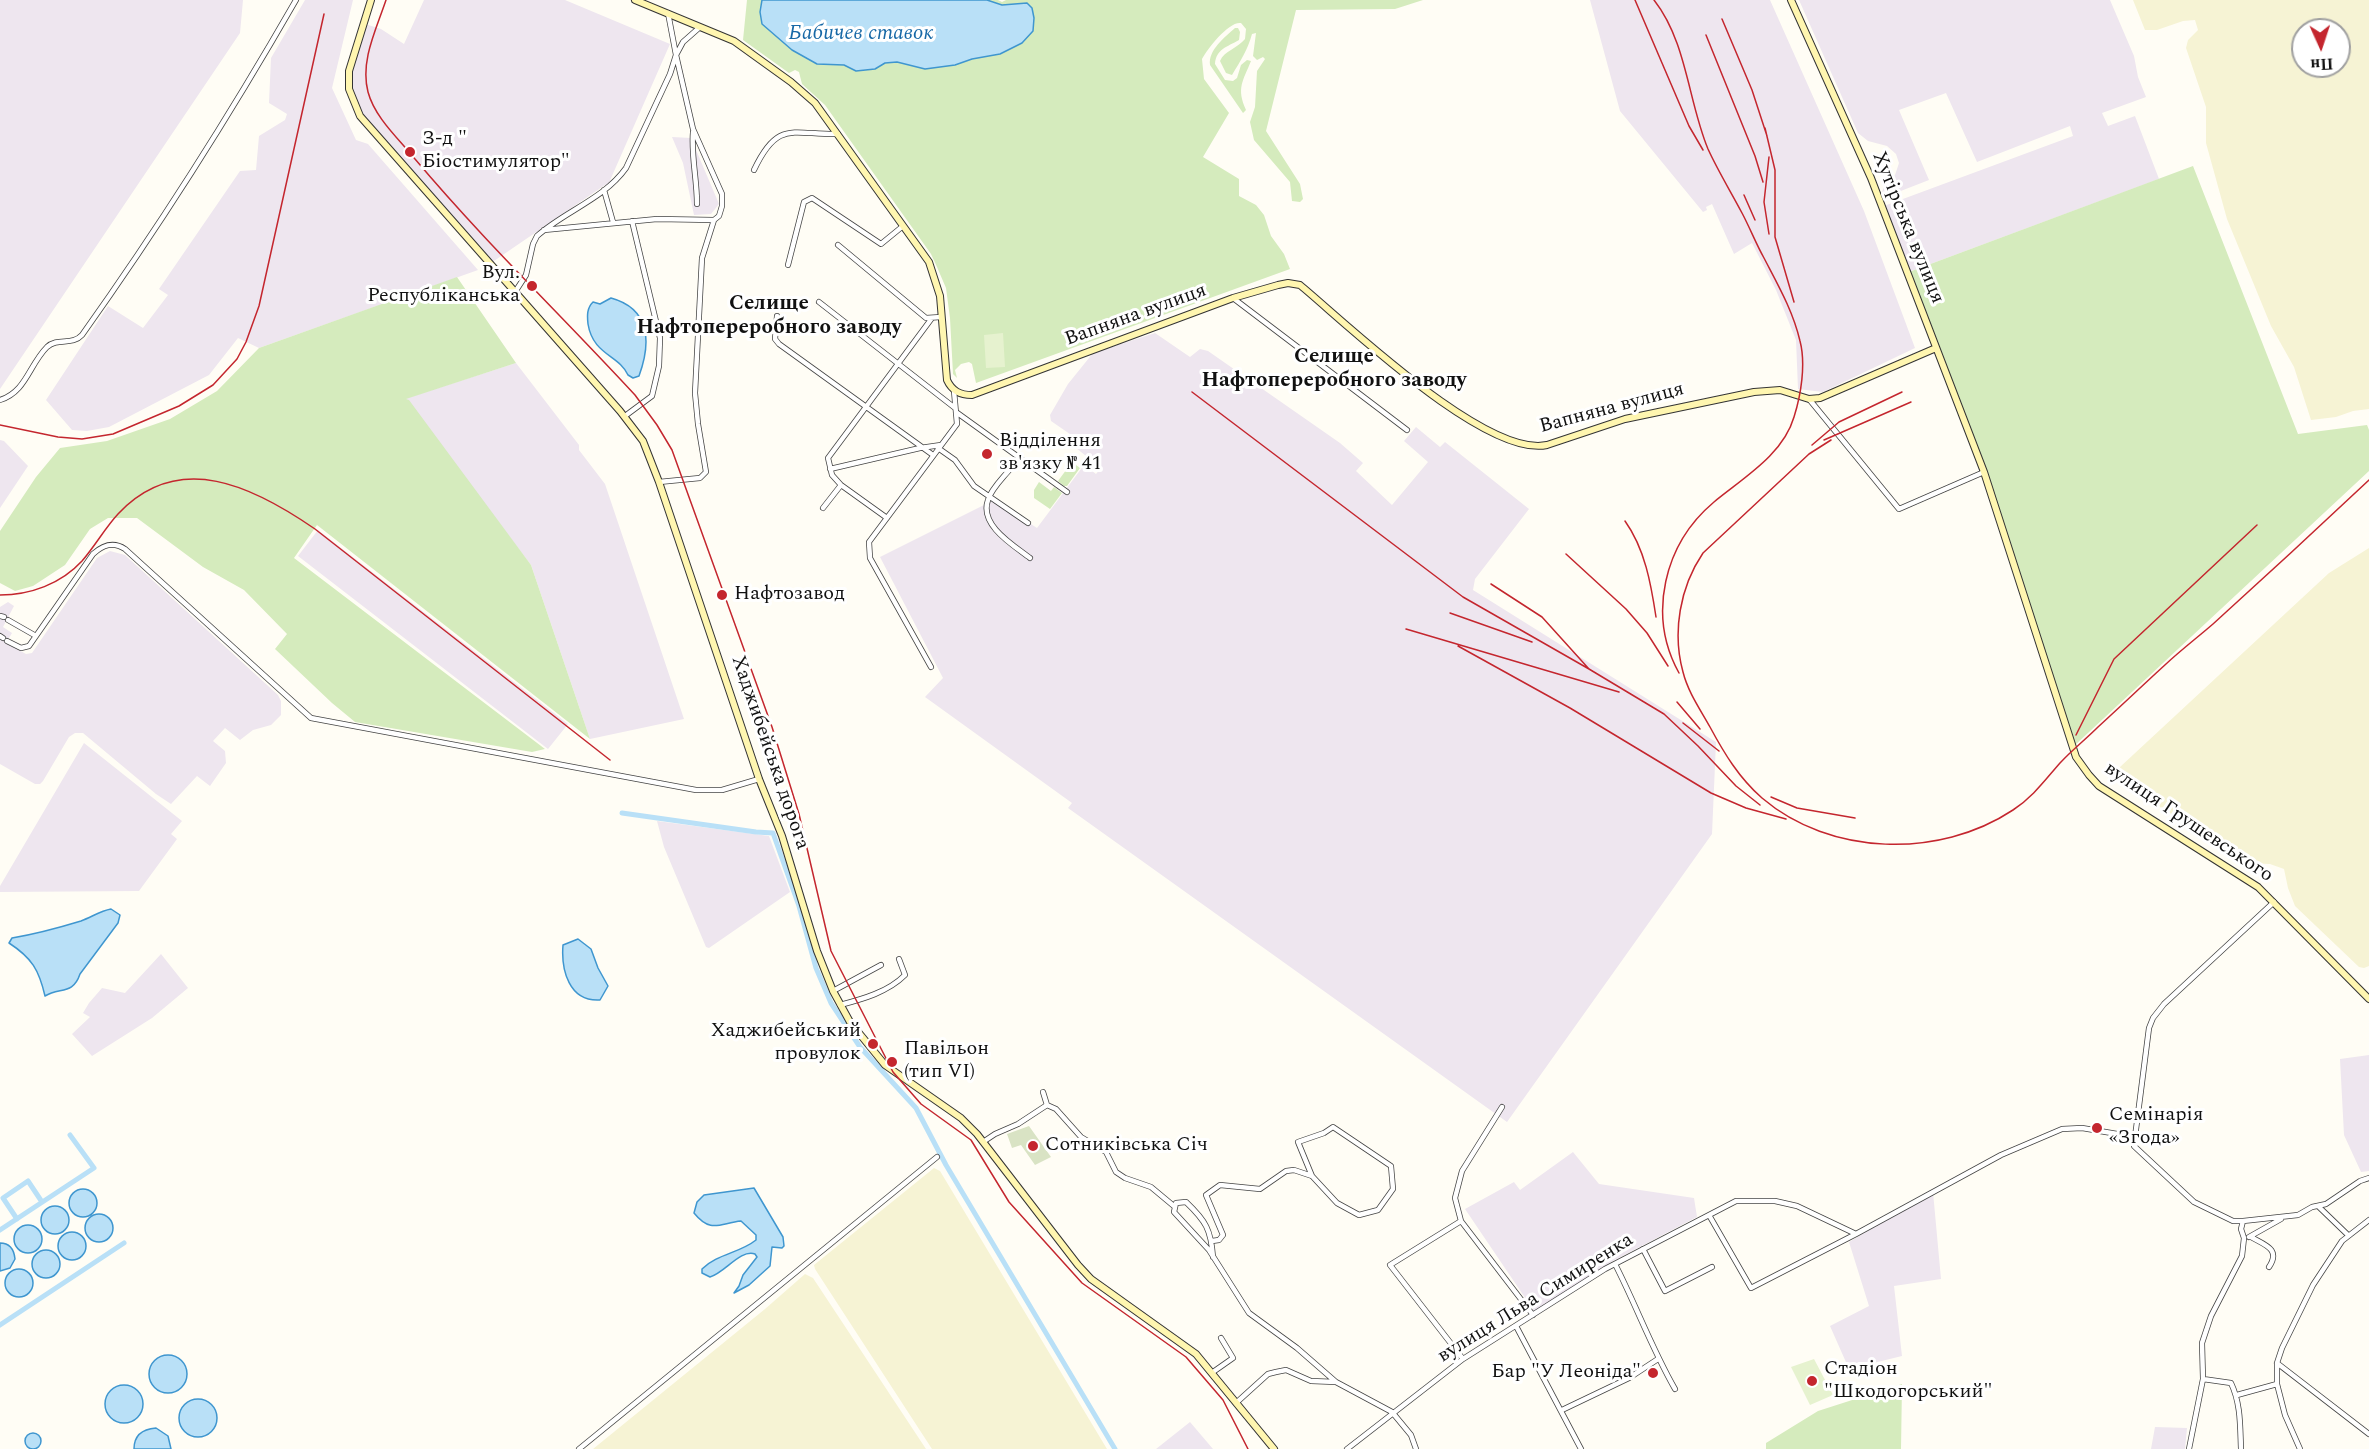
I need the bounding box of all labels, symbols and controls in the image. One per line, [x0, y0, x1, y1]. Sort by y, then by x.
north arrow [2291, 18, 2351, 78]
water label: Бабичев ставок [789, 22, 933, 48]
text: Пн [2310, 51, 2334, 77]
place label: З-д " Біостимулятор" [422, 128, 570, 175]
marker: З-д " Біостимулятор" [403, 145, 417, 159]
street label: Хутірська вулиця [1866, 149, 1948, 307]
place label: Вул. Республіканська [367, 262, 520, 309]
marker: Вул. Республіканська [525, 279, 539, 293]
street label: Вапняна вулиця [1062, 279, 1210, 353]
district label: Селище Нафтопереробного заводу [636, 292, 902, 342]
district label: Селище Нафтопереробного заводу [1201, 345, 1467, 395]
street label: Вапняна вулиця [1537, 378, 1687, 440]
place label: Відділення зв'язку № 41 [999, 430, 1102, 477]
marker: Відділення зв'язку № 41 [980, 447, 994, 461]
place label: Нафтозавод [734, 583, 845, 607]
marker: Нафтозавод [715, 588, 729, 602]
street label: Хаджибейська дорога [725, 653, 813, 853]
street label: вулиця Грушевського [2099, 757, 2277, 889]
place label: Хаджибейський провулок [711, 1020, 861, 1067]
marker: Хаджибейський провулок [866, 1037, 880, 1051]
place label: Павільон (тип VI) [904, 1038, 989, 1085]
marker: Павільон (тип VI) [885, 1055, 899, 1069]
place label: Семінарія «Згода» [2109, 1104, 2203, 1151]
marker: Семінарія «Згода» [2090, 1121, 2104, 1135]
place label: Сотниківська Січ [1045, 1134, 1208, 1158]
marker: Сотниківська Січ [1026, 1139, 1040, 1153]
street label: вулиця Льва Симиренка [1434, 1229, 1638, 1369]
place label: Стадіон "Шкодогорський" [1824, 1358, 1992, 1405]
place label: Бар "У Леоніда" [1491, 1361, 1641, 1385]
marker: Бар "У Леоніда" [1646, 1366, 1660, 1380]
marker: Стадіон "Шкодогорський" [1805, 1374, 1819, 1388]

